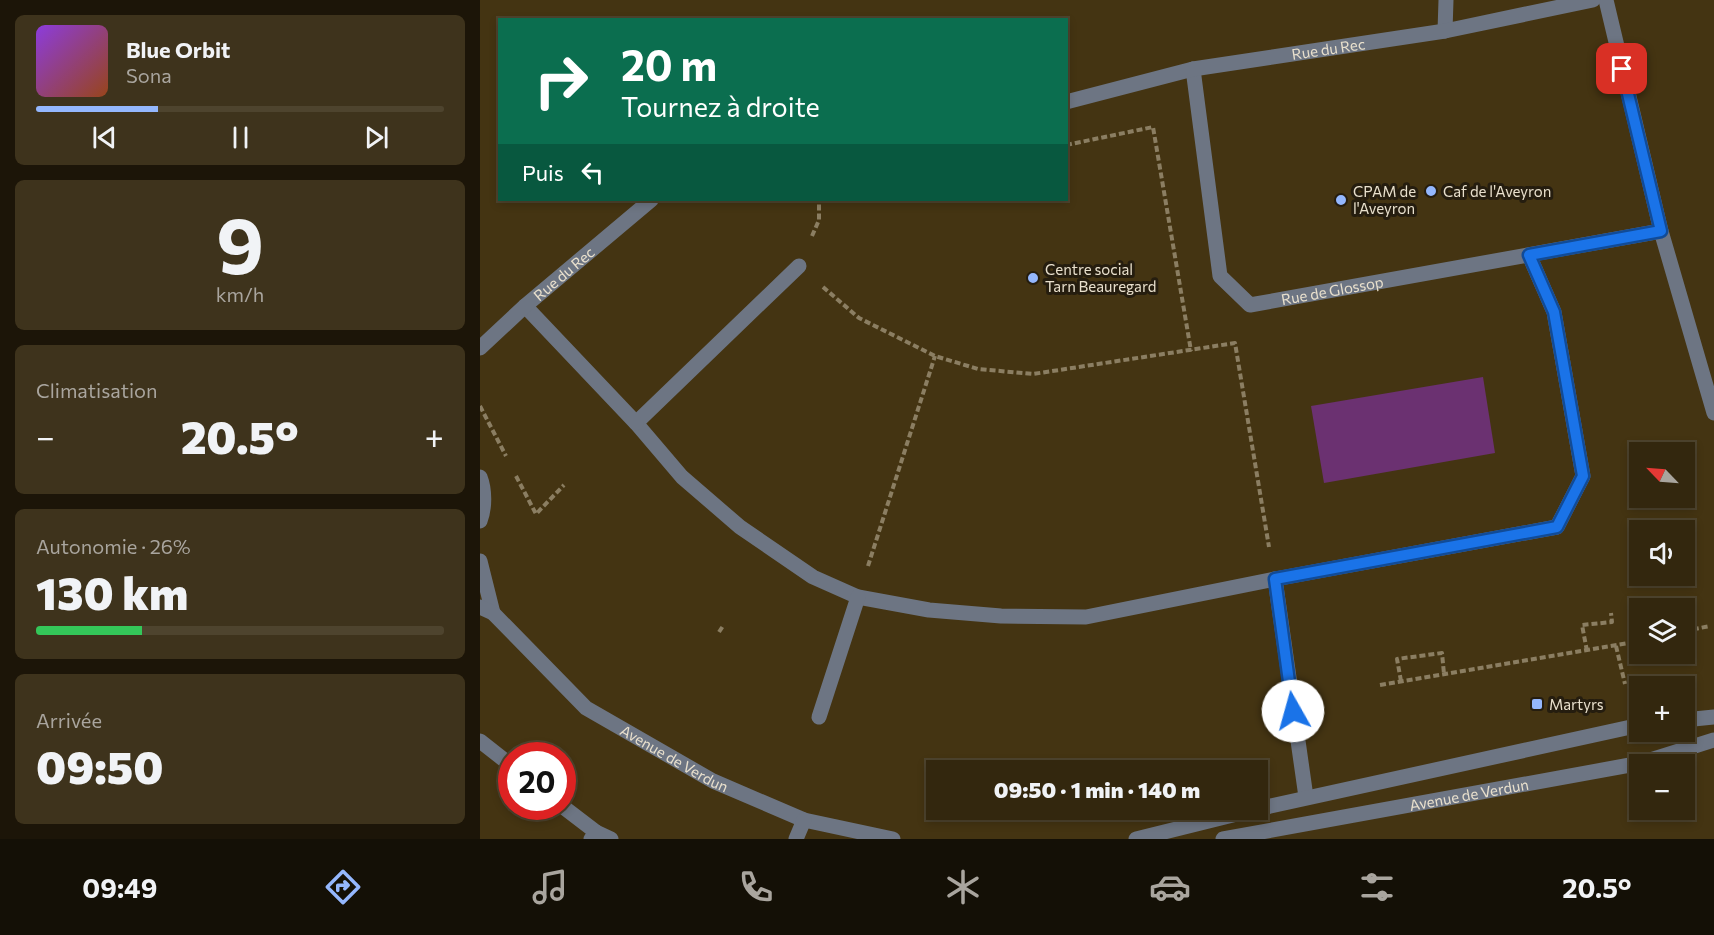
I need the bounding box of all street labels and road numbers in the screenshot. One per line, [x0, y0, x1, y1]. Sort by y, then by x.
street label: Rue du Rec [1290, 34, 1366, 63]
street label: Rue du Rec [529, 243, 598, 304]
street label: Rue de Glossop [1280, 272, 1385, 308]
street label: Avenue de Verdun [617, 721, 731, 795]
street label: Avenue de Verdun [1408, 775, 1530, 814]

